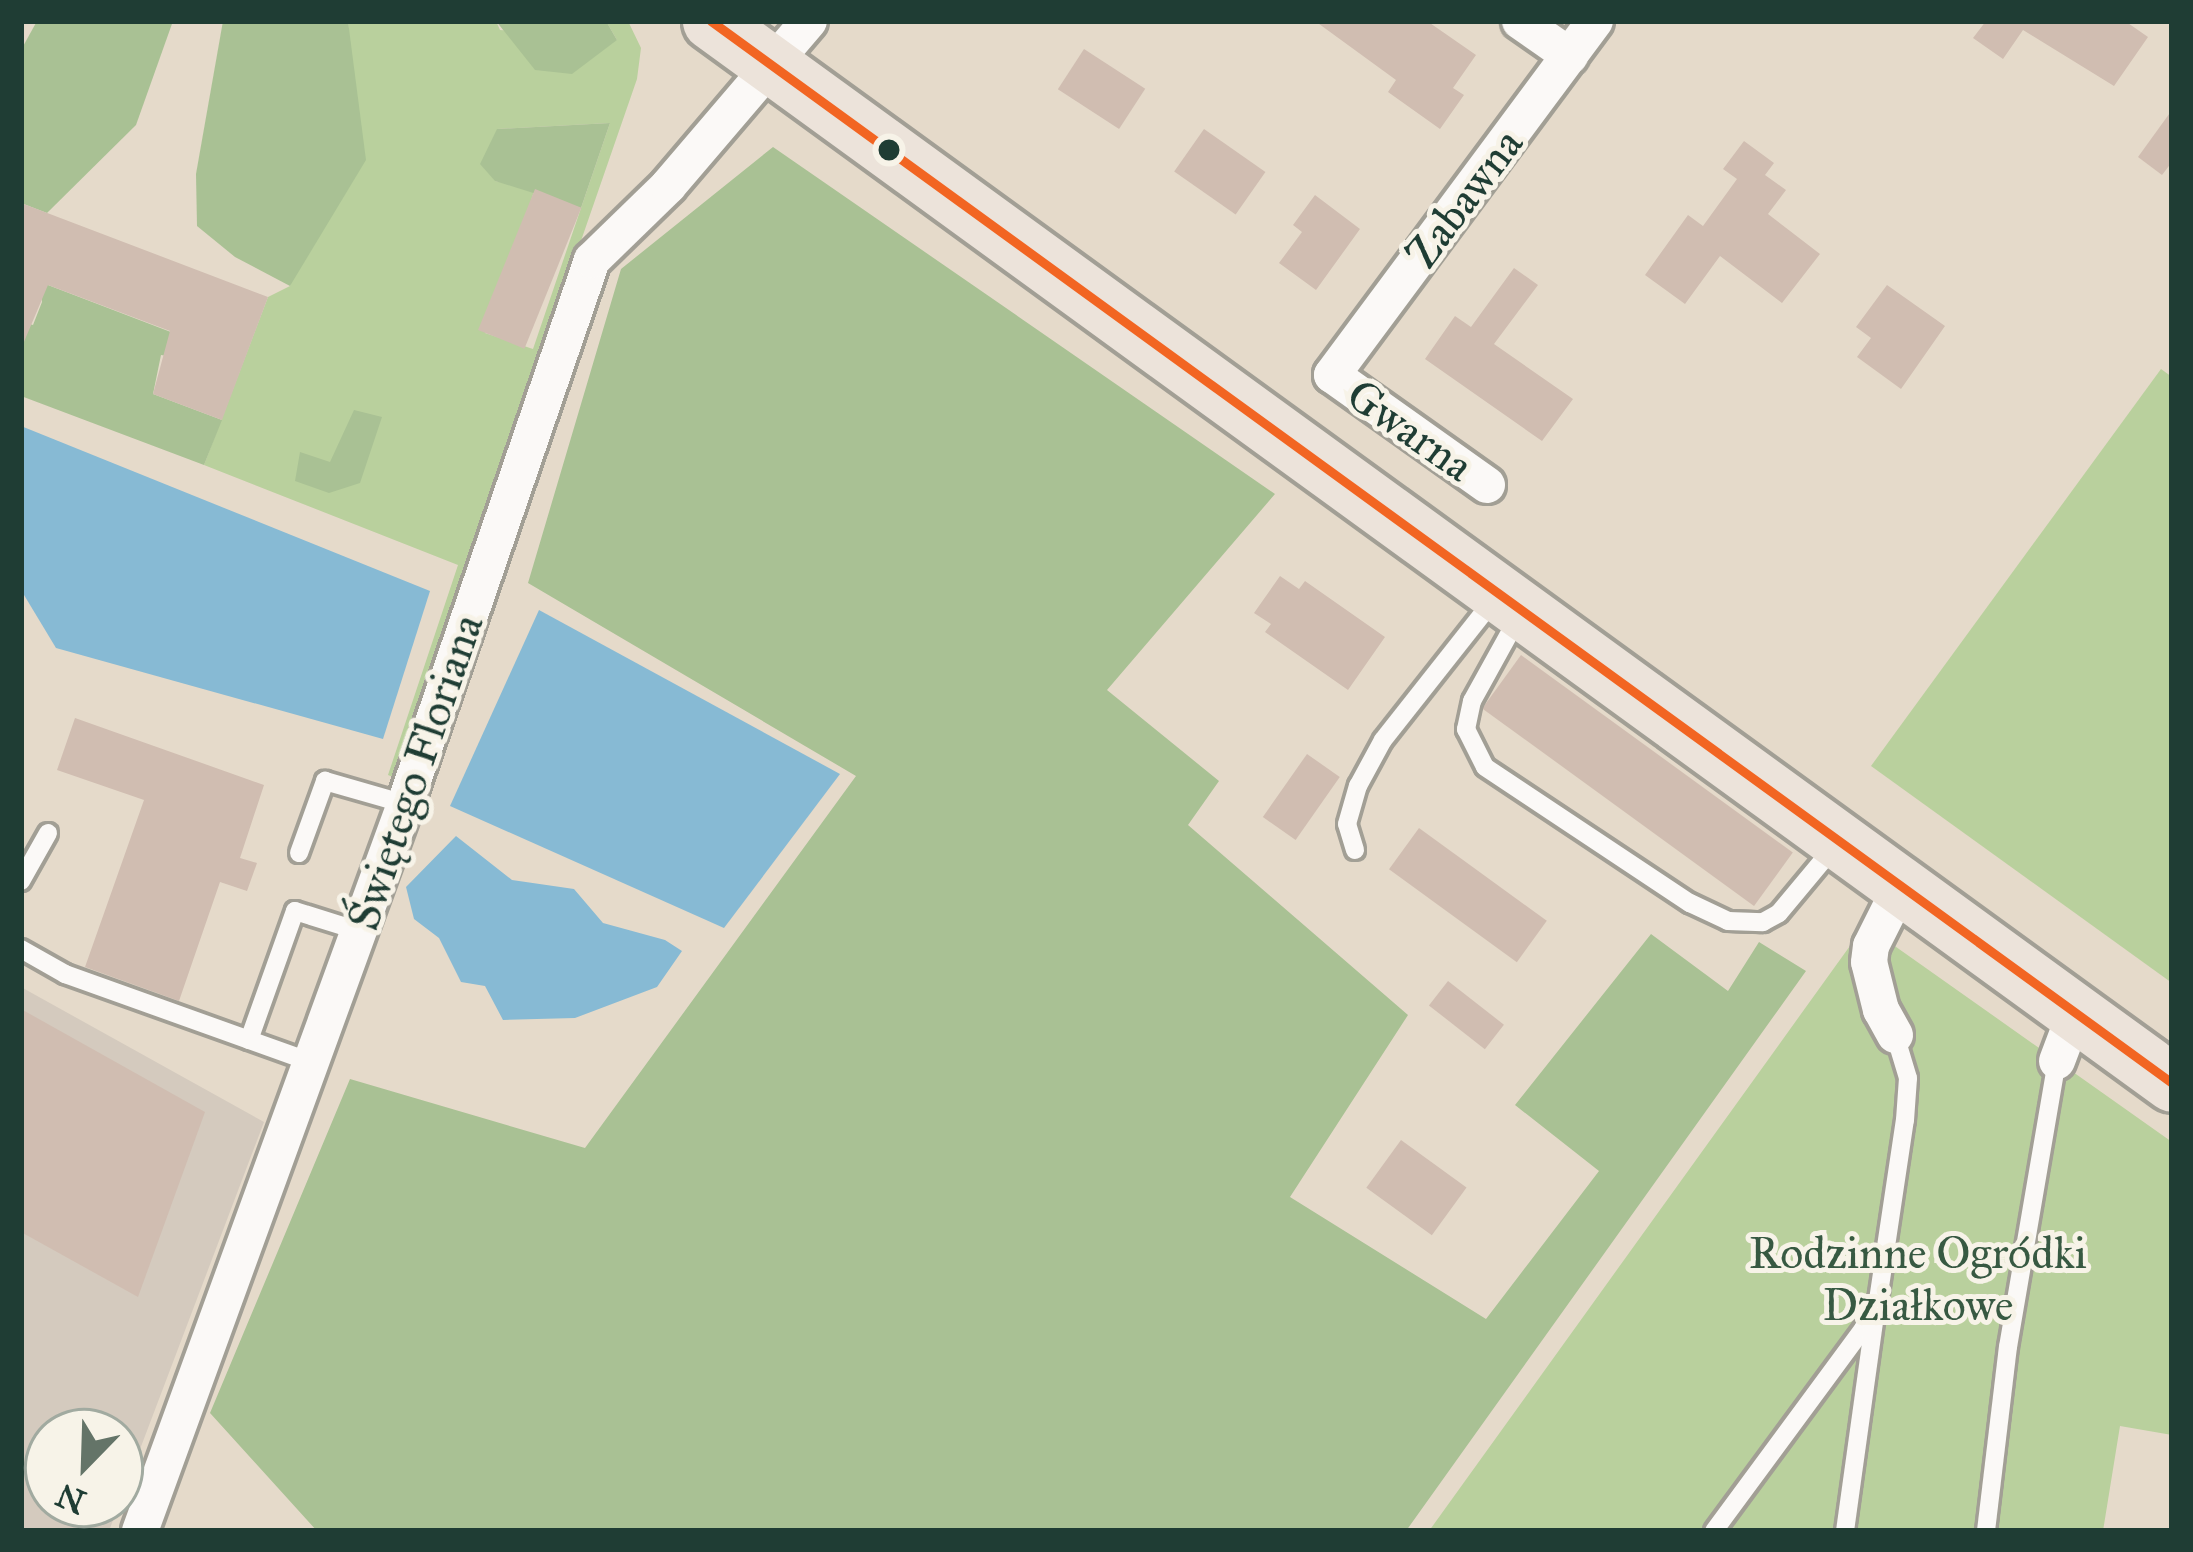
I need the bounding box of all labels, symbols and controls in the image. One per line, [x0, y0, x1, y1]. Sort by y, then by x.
street label: Zabawna [1394, 118, 1534, 278]
unlabelled marker [878, 139, 900, 161]
street label: Gwarna [1337, 367, 1483, 493]
street label: Świętego Floriana [336, 607, 494, 937]
park label: Rodzinne Ogródki Działkowe [1749, 1226, 2087, 1332]
north arrow [24, 1408, 144, 1528]
text: N [50, 1474, 92, 1522]

